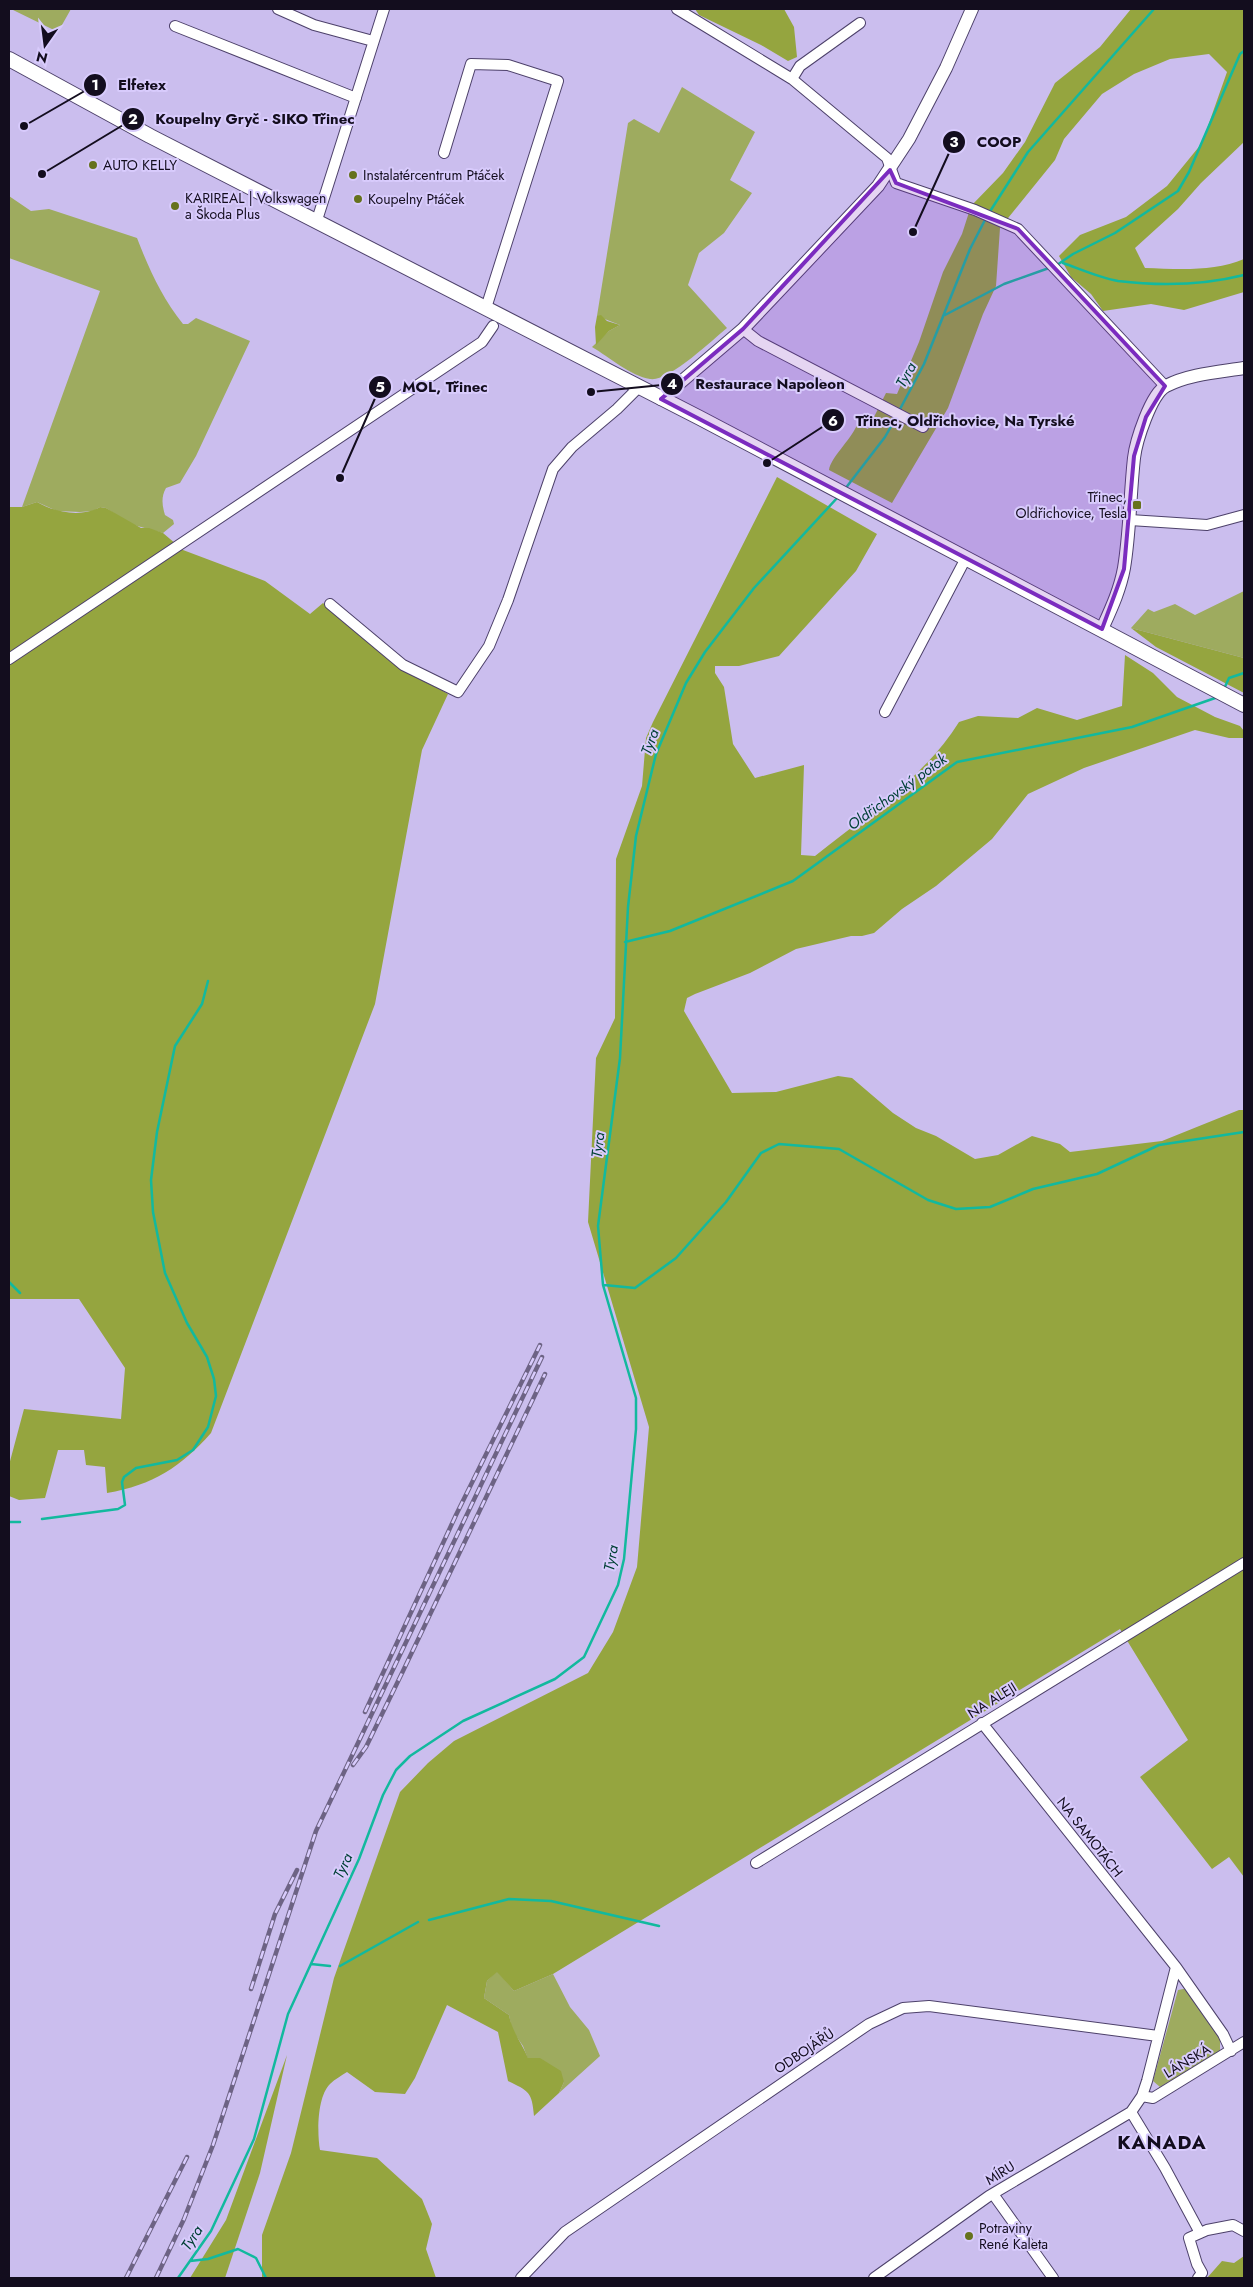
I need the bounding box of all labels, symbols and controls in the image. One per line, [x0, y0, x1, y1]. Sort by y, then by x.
north arrow [20, 20, 70, 70]
text: N [34, 47, 50, 69]
callout: Elfetex [83, 70, 176, 100]
text: 1 [91, 74, 99, 96]
text: Elfetex [118, 74, 166, 96]
callout: Koupelny Gryč - SIKO Třinec [120, 104, 365, 134]
text: 2 [128, 108, 138, 130]
text: Koupelny Gryč - SIKO Třinec [155, 108, 355, 130]
callout: COOP [941, 127, 1031, 157]
text: 3 [949, 131, 959, 153]
text: COOP [977, 131, 1021, 153]
place label: AUTO KELLY [103, 155, 177, 175]
marker: AUTO KELLY [87, 159, 99, 171]
place label: Instalatércentrum Ptáček [363, 165, 505, 185]
marker: Instalatércentrum Ptáček [347, 169, 359, 181]
place label: KARIREAL | Volkswagen a Škoda Plus [185, 188, 326, 224]
place label: Koupelny Ptáček [368, 189, 465, 209]
marker: Koupelny Ptáček [352, 193, 364, 205]
marker: KARIREAL | Volkswagen a Škoda Plus [169, 200, 181, 212]
water label: Tyra [890, 358, 922, 392]
callout: Restaurace Napoleon [660, 369, 854, 399]
callout: MOL, Třinec [367, 372, 498, 402]
text: 4 [667, 373, 677, 395]
text: Restaurace Napoleon [695, 373, 845, 395]
text: 5 [375, 376, 385, 398]
text: MOL, Třinec [402, 376, 488, 398]
callout: Třinec, Oldřichovice, Na Tyrské [821, 405, 1085, 435]
text: 6 [828, 410, 838, 432]
text: Třinec, Oldřichovice, Na Tyrské [856, 410, 1075, 432]
place label: Třinec, Oldřichovice, Tesla [1015, 487, 1127, 523]
marker: Třinec, Oldřichovice, Tesla [1131, 499, 1143, 511]
water label: Tyra [635, 725, 665, 758]
water label: Oldřichovský potok [843, 748, 952, 836]
water label: Tyra [585, 1130, 611, 1159]
water label: Tyra [598, 1543, 624, 1573]
street label: NA ALEJI [964, 1677, 1020, 1723]
street label: NA SAMOTÁCH [1052, 1793, 1128, 1881]
water label: Tyra [328, 1849, 359, 1882]
street label: ODBOJÁŘŮ [770, 2024, 838, 2078]
street label: LÁNSKÁ [1160, 2039, 1215, 2083]
district label: KANADA [1117, 2129, 1207, 2156]
street label: MÍRU [981, 2156, 1019, 2190]
place label: Potraviny René Kaleta [979, 2218, 1048, 2254]
water label: Tyra [176, 2221, 209, 2255]
marker: Potraviny René Kaleta [963, 2230, 975, 2242]

